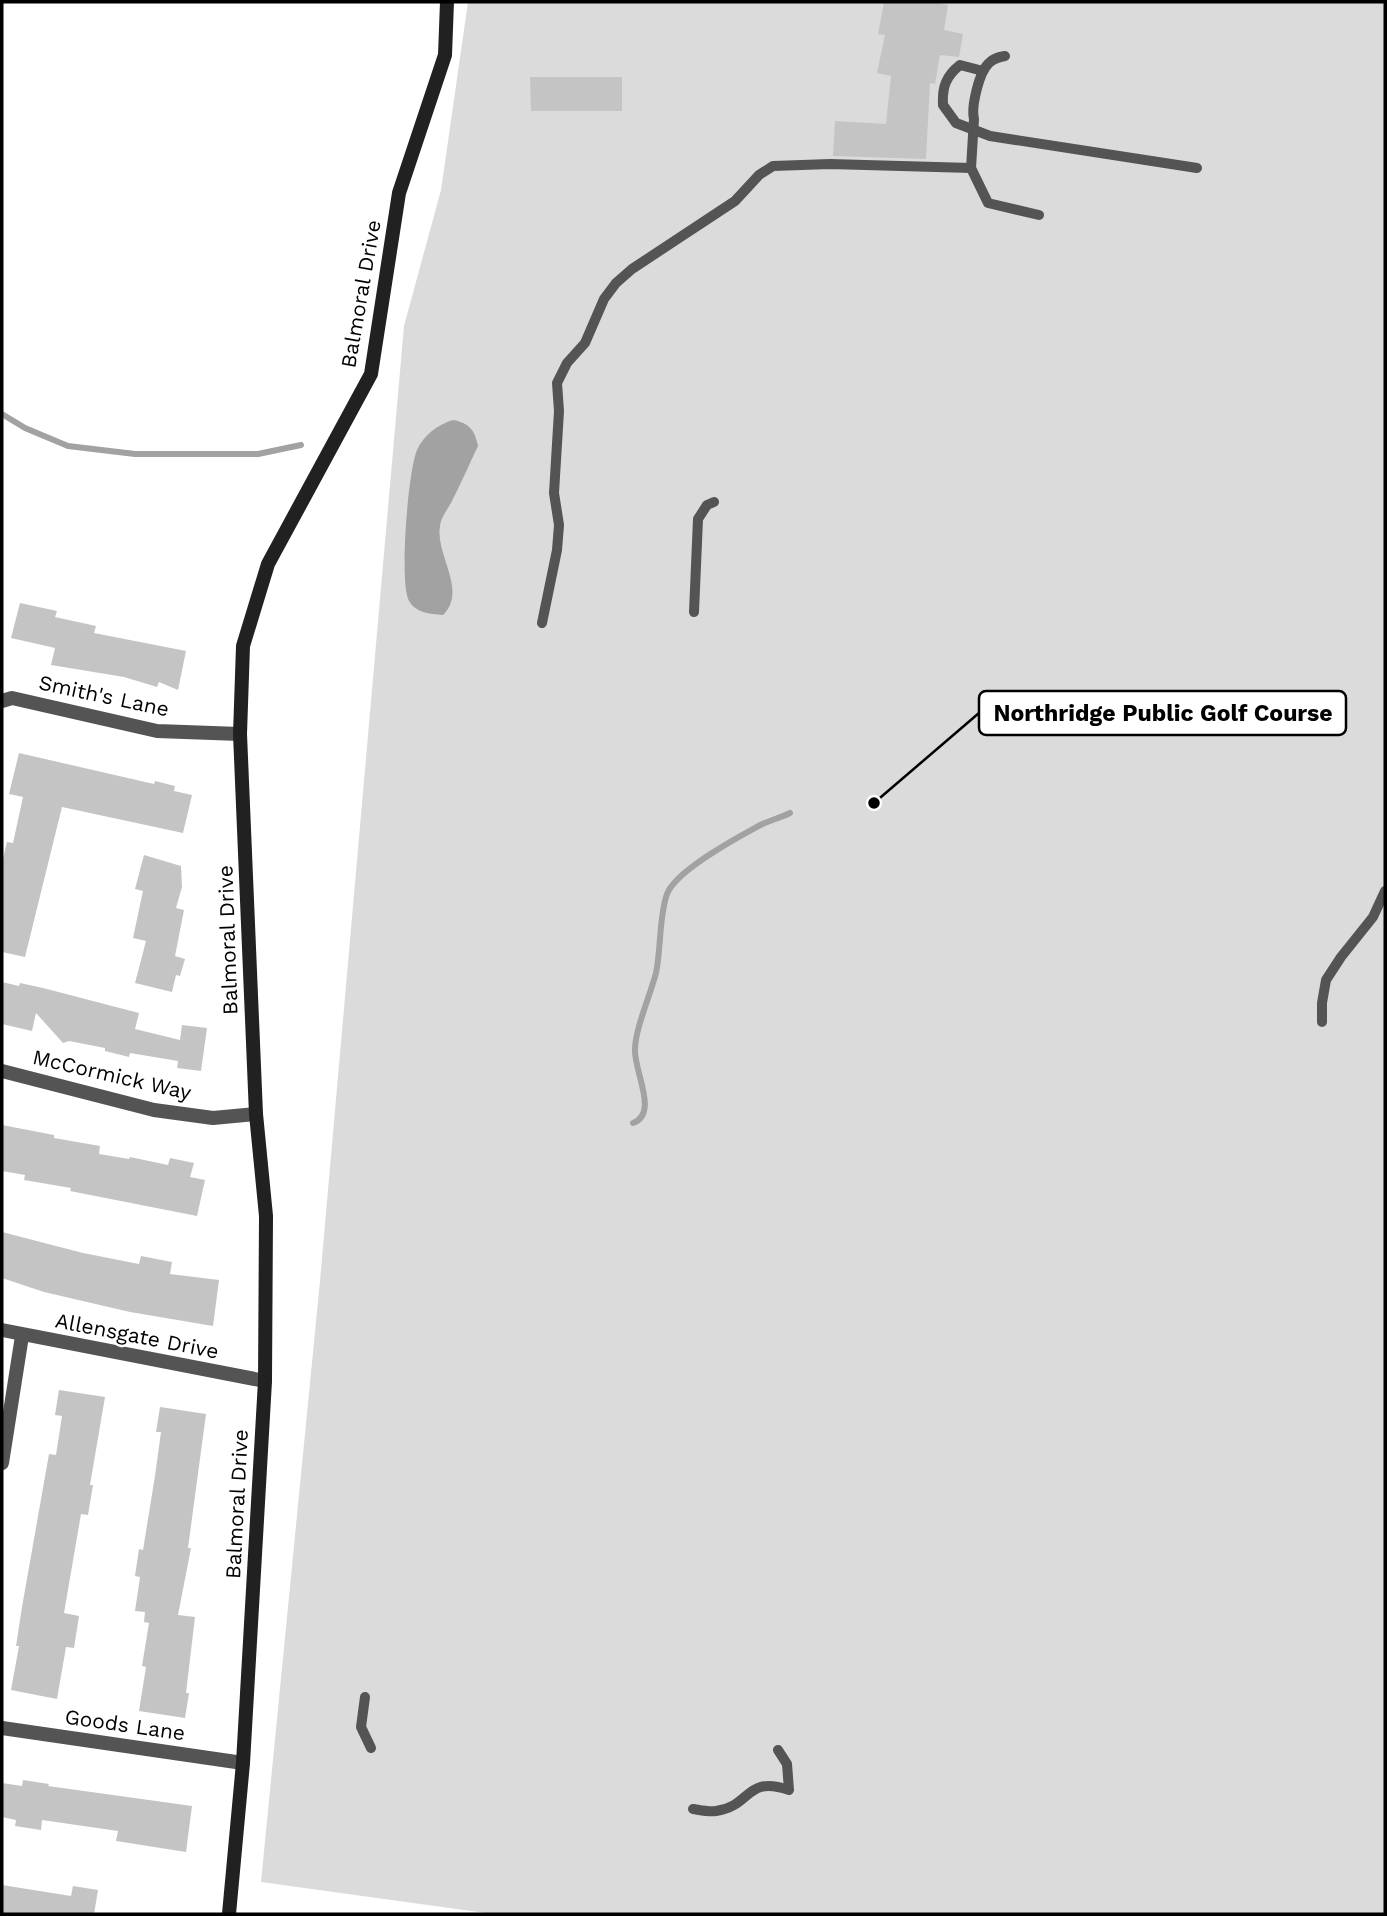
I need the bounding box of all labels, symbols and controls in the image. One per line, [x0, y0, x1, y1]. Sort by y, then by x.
street label: Balmoral Drive [335, 218, 386, 370]
street label: Smith's Lane [37, 669, 172, 722]
callout: Northridge Public Golf Course [979, 691, 1346, 735]
text: Northridge Public Golf Course [993, 700, 1333, 727]
street label: Balmoral Drive [212, 865, 243, 1015]
street label: McCormick Way [30, 1044, 194, 1105]
street label: Allensgate Drive [53, 1307, 221, 1364]
street label: Balmoral Drive [220, 1428, 253, 1579]
street label: Goods Lane [63, 1704, 187, 1745]

